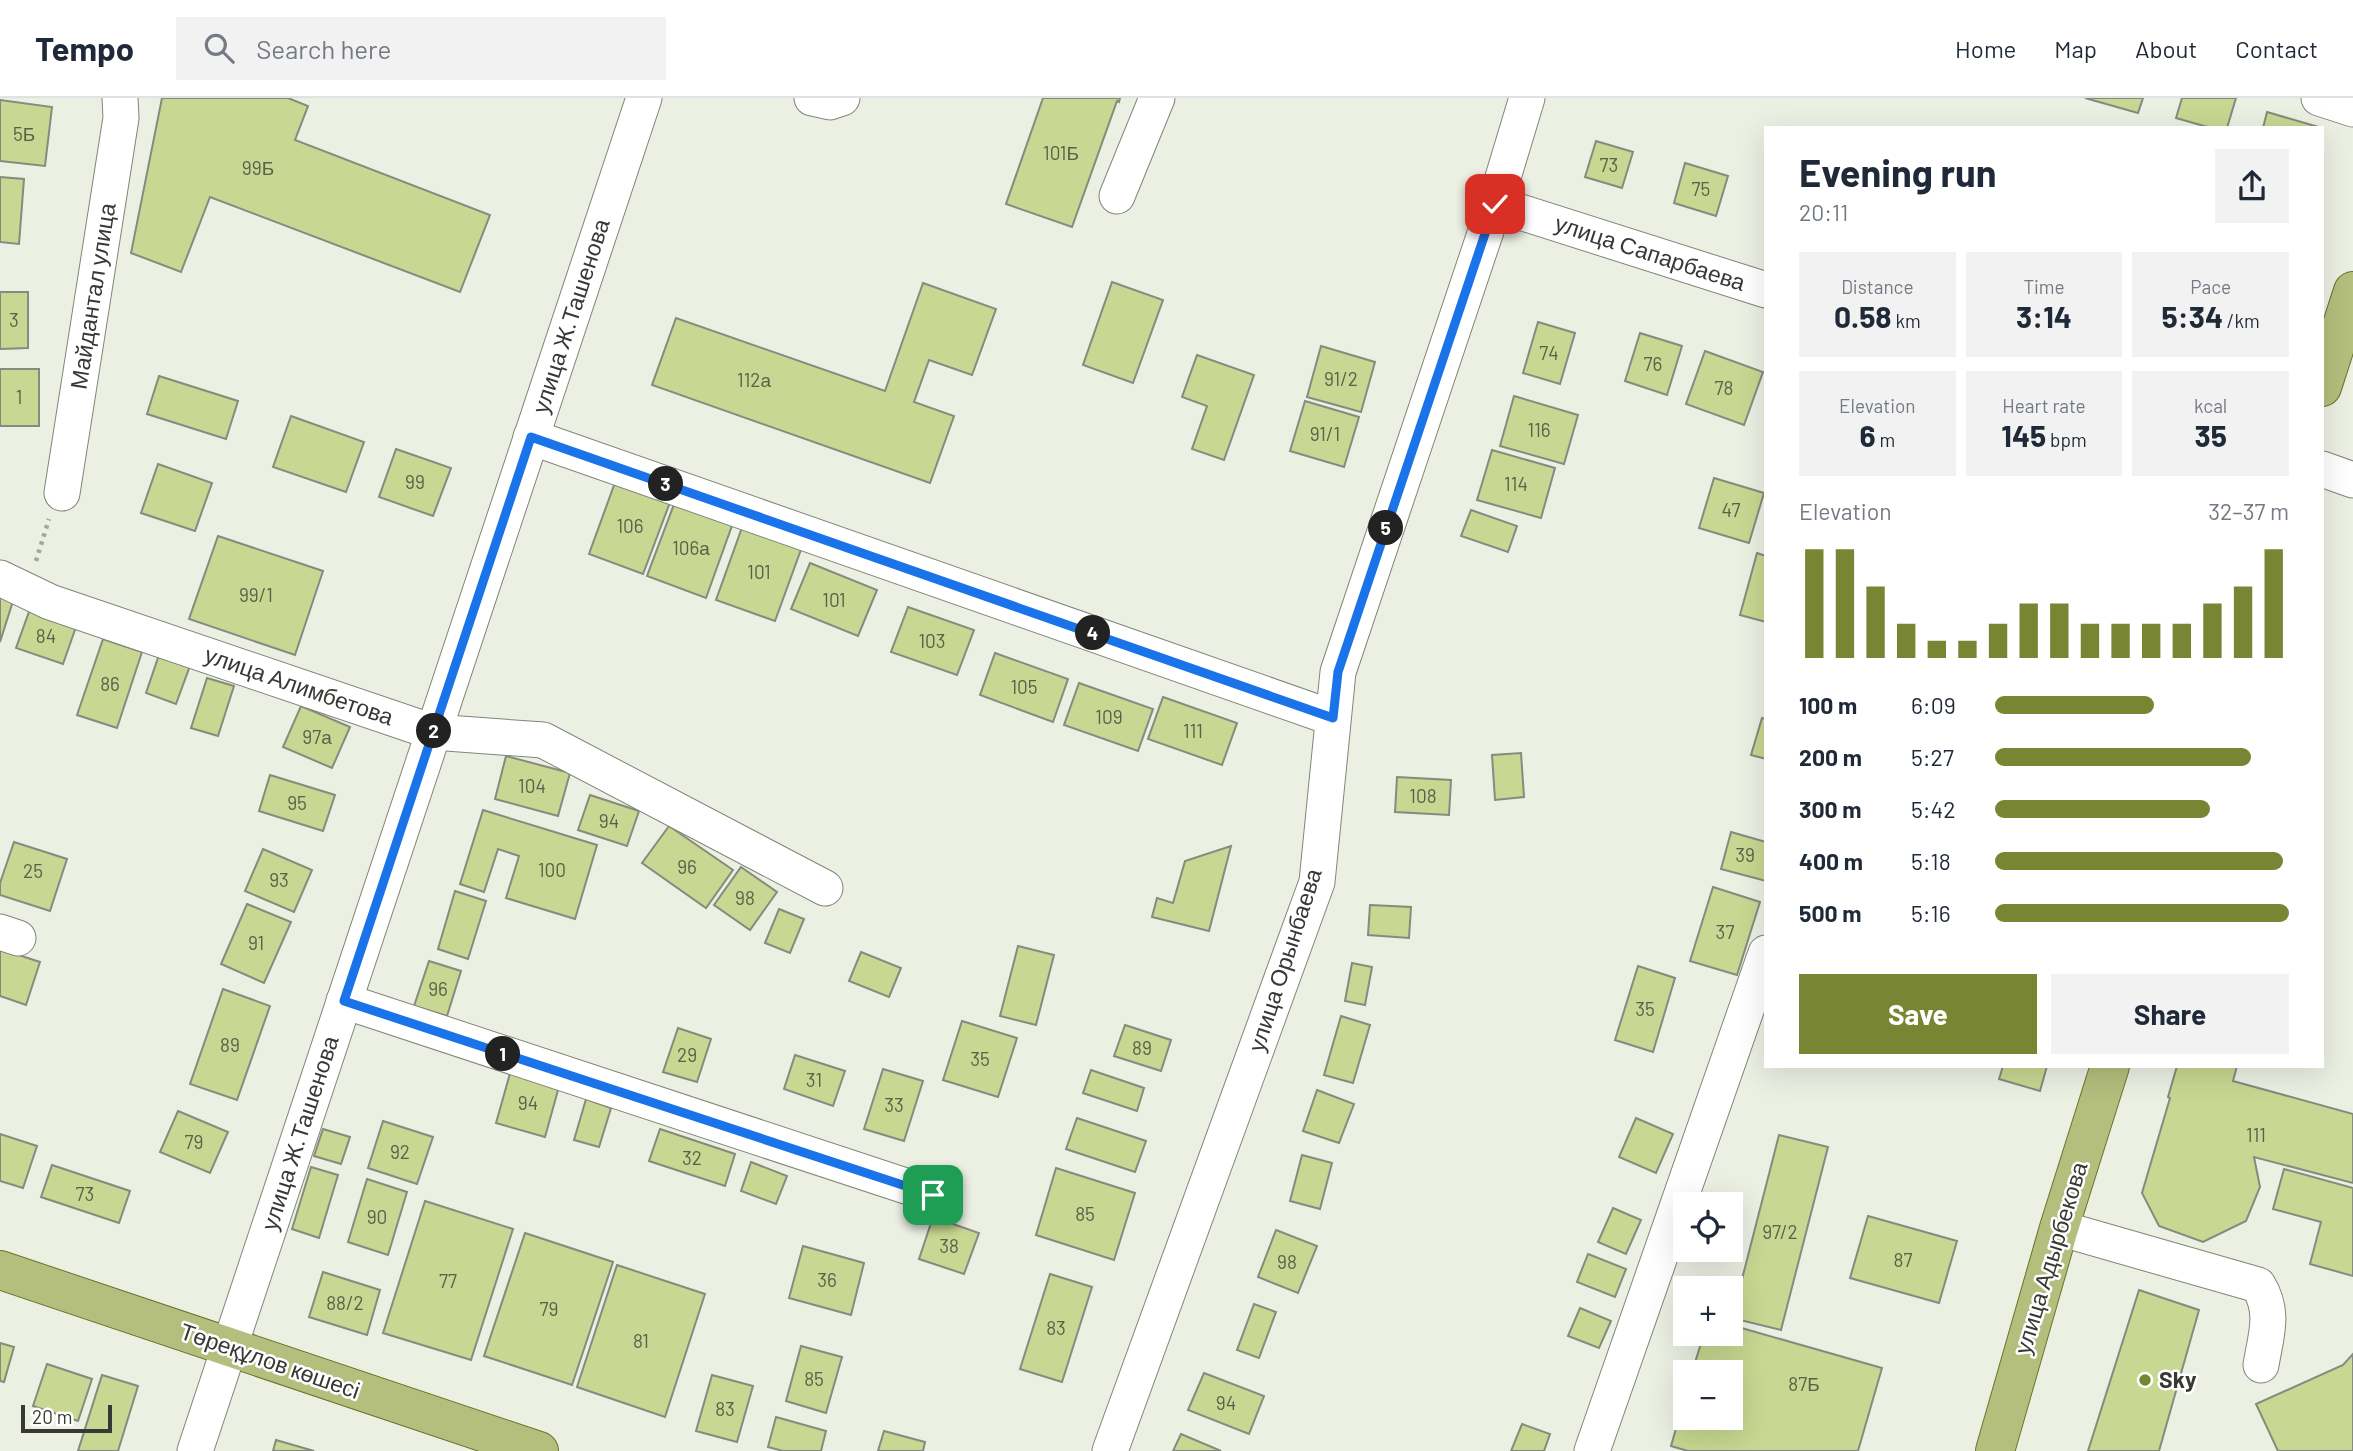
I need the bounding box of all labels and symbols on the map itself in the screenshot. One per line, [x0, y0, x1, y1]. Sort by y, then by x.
house number: 5Б [13, 122, 35, 145]
house number: 101Б [1043, 141, 1079, 164]
house number: 73 [1600, 153, 1618, 176]
house number: 99Б [242, 156, 274, 179]
pin [1465, 174, 1525, 234]
house number: 75 [1692, 177, 1710, 200]
street label: Майдантал улица [63, 200, 121, 391]
street label: улица Сапарбаева [1552, 208, 1749, 296]
street label: улица Ж.Ташенова [525, 215, 615, 416]
house number: 3 [9, 308, 19, 331]
house number: 74 [1539, 341, 1559, 364]
house number: 76 [1644, 352, 1662, 375]
house number: 91/2 [1324, 367, 1358, 390]
house number: 112а [737, 368, 771, 391]
house number: 78 [1715, 376, 1733, 399]
house number: 1 [16, 385, 22, 408]
house number: 116 [1527, 418, 1551, 441]
house number: 91/1 [1310, 422, 1340, 445]
pin: 3 [648, 466, 684, 502]
house number: 99 [405, 470, 425, 493]
house number: 114 [1504, 472, 1528, 495]
house number: 47 [1722, 498, 1740, 521]
pin: 5 [1368, 510, 1404, 546]
house number: 106 [616, 514, 644, 537]
house number: 106а [672, 536, 710, 559]
house number: 101 [747, 560, 771, 583]
house number: 99/1 [239, 583, 273, 606]
house number: 101 [822, 588, 846, 611]
pin: 4 [1076, 616, 1110, 650]
house number: 84 [36, 624, 56, 647]
house number: 103 [918, 629, 946, 652]
street label: улица Алимбетова [201, 640, 398, 731]
house number: 86 [100, 672, 120, 695]
house number: 105 [1010, 675, 1038, 698]
house number: 109 [1095, 705, 1123, 728]
pin: 2 [416, 714, 452, 748]
house number: 111 [1183, 719, 1203, 742]
house number: 97а [302, 725, 332, 748]
house number: 104 [518, 774, 546, 797]
house number: 108 [1409, 784, 1437, 807]
house number: 95 [287, 791, 307, 814]
house number: 94 [599, 809, 619, 832]
house number: 39 [1735, 843, 1755, 866]
house number: 96 [677, 855, 697, 878]
house number: 100 [538, 858, 566, 881]
house number: 25 [23, 859, 43, 882]
street label: улица Орынбаева [1241, 864, 1327, 1055]
house number: 93 [269, 868, 289, 891]
house number: 98 [735, 886, 755, 909]
house number: 37 [1716, 920, 1734, 943]
house number: 91 [248, 931, 264, 954]
house number: 96 [428, 977, 448, 1000]
house number: 35 [1635, 997, 1655, 1020]
street label: улица Ж.Ташенова [254, 1032, 344, 1233]
house number: 89 [220, 1033, 240, 1056]
house number: 89 [1132, 1036, 1152, 1059]
pin: 1 [486, 1037, 520, 1072]
house number: 29 [677, 1043, 697, 1066]
house number: 35 [970, 1047, 990, 1070]
house number: 31 [806, 1068, 822, 1091]
house number: 94 [518, 1091, 538, 1114]
house number: 33 [884, 1093, 904, 1116]
house number: 111 [2246, 1123, 2266, 1146]
house number: 79 [185, 1130, 203, 1153]
house number: 92 [390, 1140, 410, 1163]
house number: 32 [682, 1146, 702, 1169]
street label: улица Адырбекова [2007, 1158, 2093, 1357]
pin [903, 1165, 963, 1225]
house number: 73 [76, 1182, 94, 1205]
house number: 85 [1075, 1202, 1095, 1225]
house number: 90 [367, 1205, 387, 1228]
house number: 97/2 [1762, 1220, 1798, 1243]
house number: 38 [939, 1234, 959, 1257]
house number: 87 [1894, 1248, 1912, 1271]
house number: 98 [1277, 1250, 1297, 1273]
house number: 36 [817, 1268, 837, 1291]
house number: 77 [439, 1269, 457, 1292]
house number: 88/2 [326, 1291, 364, 1314]
house number: 79 [540, 1297, 558, 1320]
street label: Төреқұлов көшесі [177, 1316, 364, 1404]
house number: 83 [1046, 1316, 1066, 1339]
house number: 81 [633, 1329, 649, 1352]
place label: Sky [2159, 1365, 2197, 1393]
house number: 85 [804, 1367, 824, 1390]
house number: 87Б [1788, 1372, 1820, 1395]
marker: Sky [2137, 1372, 2153, 1388]
house number: 94 [1216, 1391, 1236, 1414]
house number: 83 [715, 1397, 735, 1420]
scale bar [21, 1402, 112, 1434]

